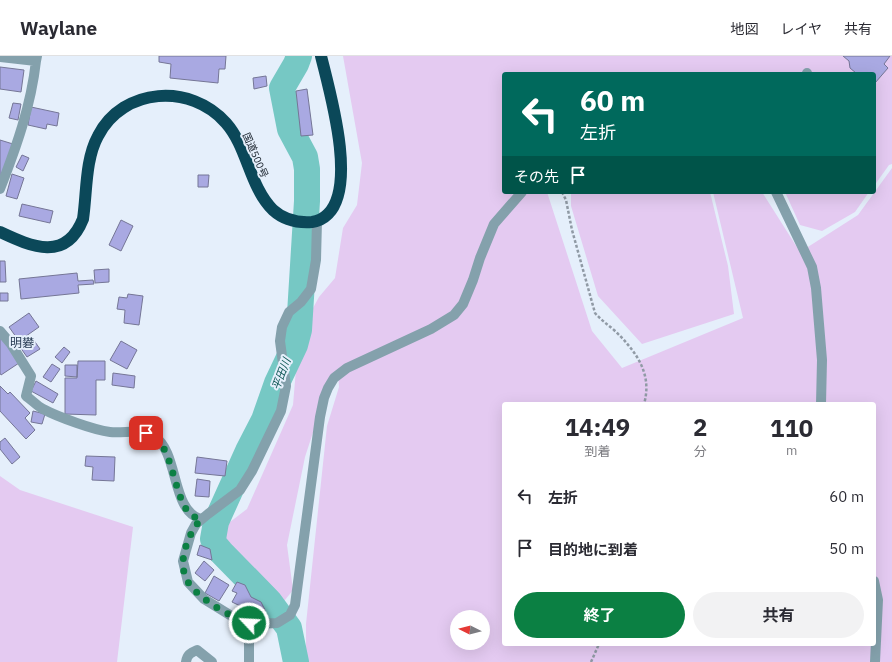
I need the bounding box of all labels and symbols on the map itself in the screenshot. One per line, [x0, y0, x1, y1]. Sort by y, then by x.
street label: 国道500号 [240, 131, 271, 180]
district label: 明礬 [10, 335, 34, 350]
water label: 平田川 [269, 355, 294, 392]
pin [129, 416, 163, 450]
position arrow [228, 602, 270, 644]
north arrow [450, 610, 490, 650]

